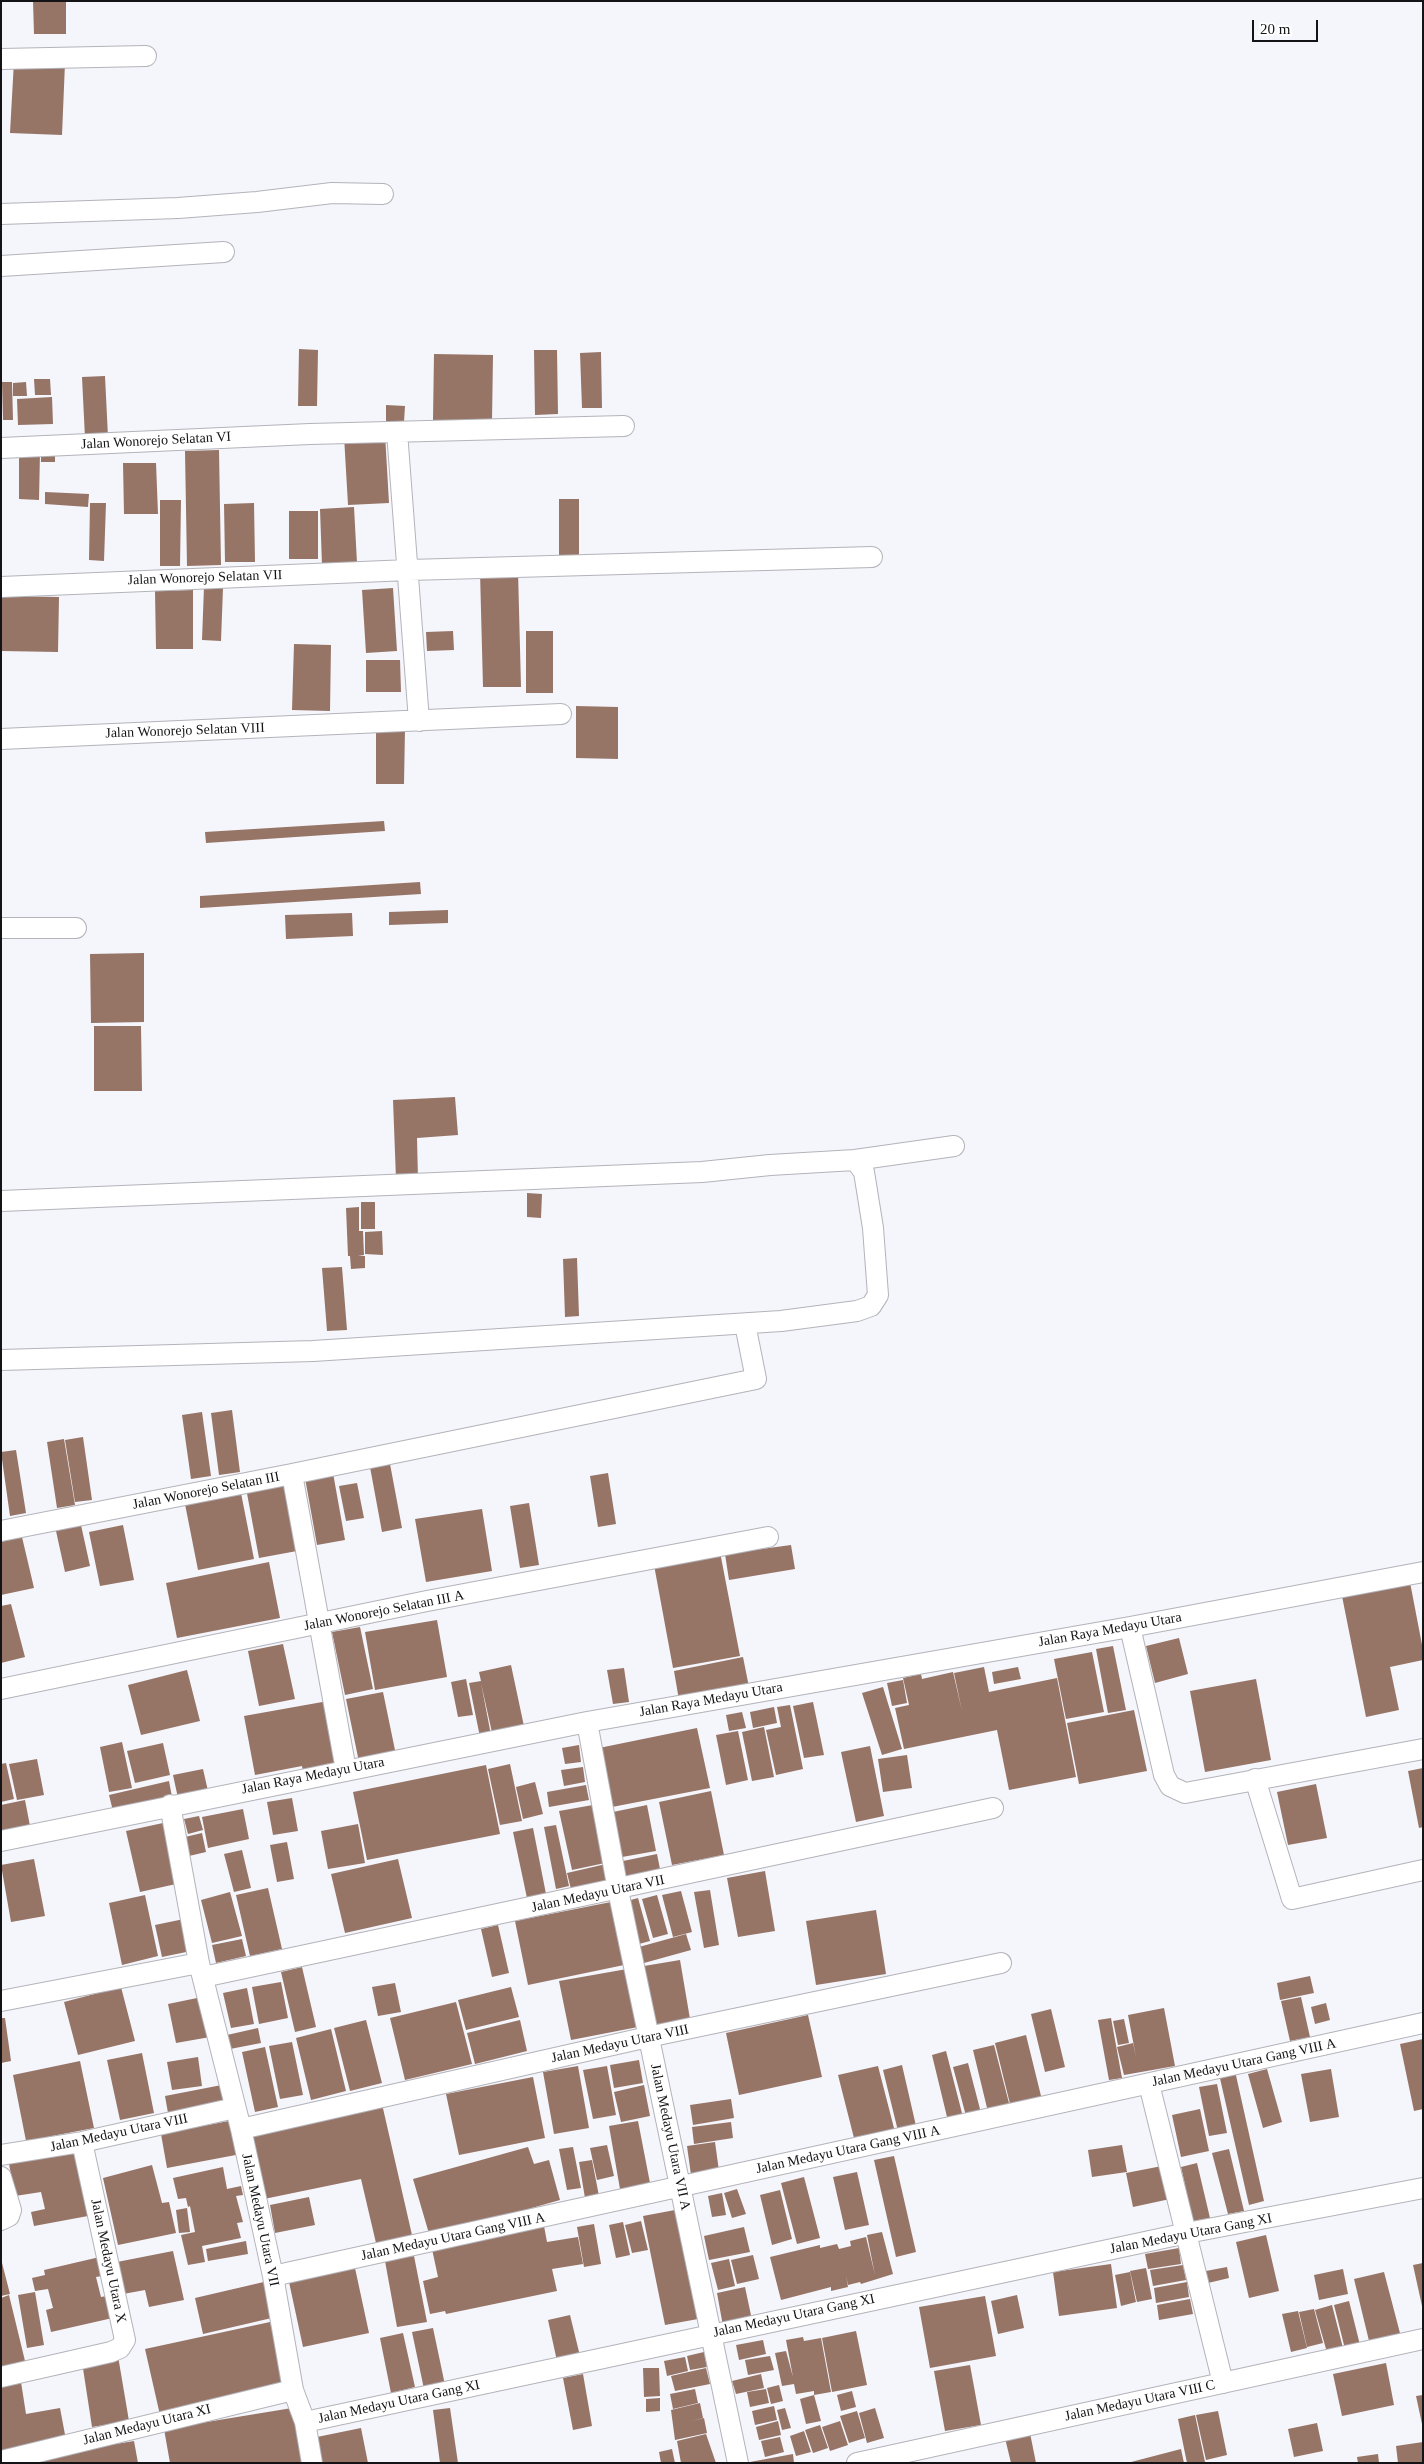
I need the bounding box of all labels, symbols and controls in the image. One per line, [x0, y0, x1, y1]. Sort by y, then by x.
scale bar [1254, 10, 1320, 42]
text: 20 m [1260, 21, 1290, 37]
street label: Jalan Wonorejo Selatan VI [81, 429, 231, 453]
street label: Jalan Wonorejo Selatan VII [127, 567, 283, 589]
street label: Jalan Wonorejo Selatan VIII [105, 720, 265, 742]
street label: Jalan Wonorejo Selatan III [131, 1469, 281, 1513]
street label: Jalan Wonorejo Selatan III A [302, 1587, 466, 1635]
street label: Jalan Raya Medayu Utara [1037, 1609, 1183, 1651]
street label: Jalan Raya Medayu Utara [638, 1679, 784, 1721]
street label: Jalan Raya Medayu Utara [240, 1754, 386, 1798]
street label: Jalan Medayu Utara VII [530, 1872, 666, 1916]
street label: Jalan Medayu Utara VIII [550, 2021, 690, 2067]
street label: Jalan Medayu Utara Gang VIII A [1150, 2035, 1338, 2091]
street label: Jalan Medayu Utara VII A [646, 2062, 694, 2212]
street label: Jalan Medayu Utara VIII [49, 2110, 189, 2156]
street label: Jalan Medayu Utara Gang VIII A [754, 2122, 942, 2178]
street label: Jalan Medayu Utara VII [238, 2152, 282, 2288]
street label: Jalan Medayu Utara X [87, 2197, 129, 2325]
street label: Jalan Medayu Utara Gang VIII A [359, 2209, 547, 2265]
street label: Jalan Medayu Utara Gang XI [1108, 2210, 1274, 2258]
street label: Jalan Medayu Utara Gang XI [712, 2291, 876, 2341]
street label: Jalan Medayu Utara Gang XI [317, 2377, 481, 2427]
street label: Jalan Medayu Utara VIII C [1063, 2377, 1217, 2425]
street label: Jalan Medayu Utara XI [81, 2401, 213, 2449]

